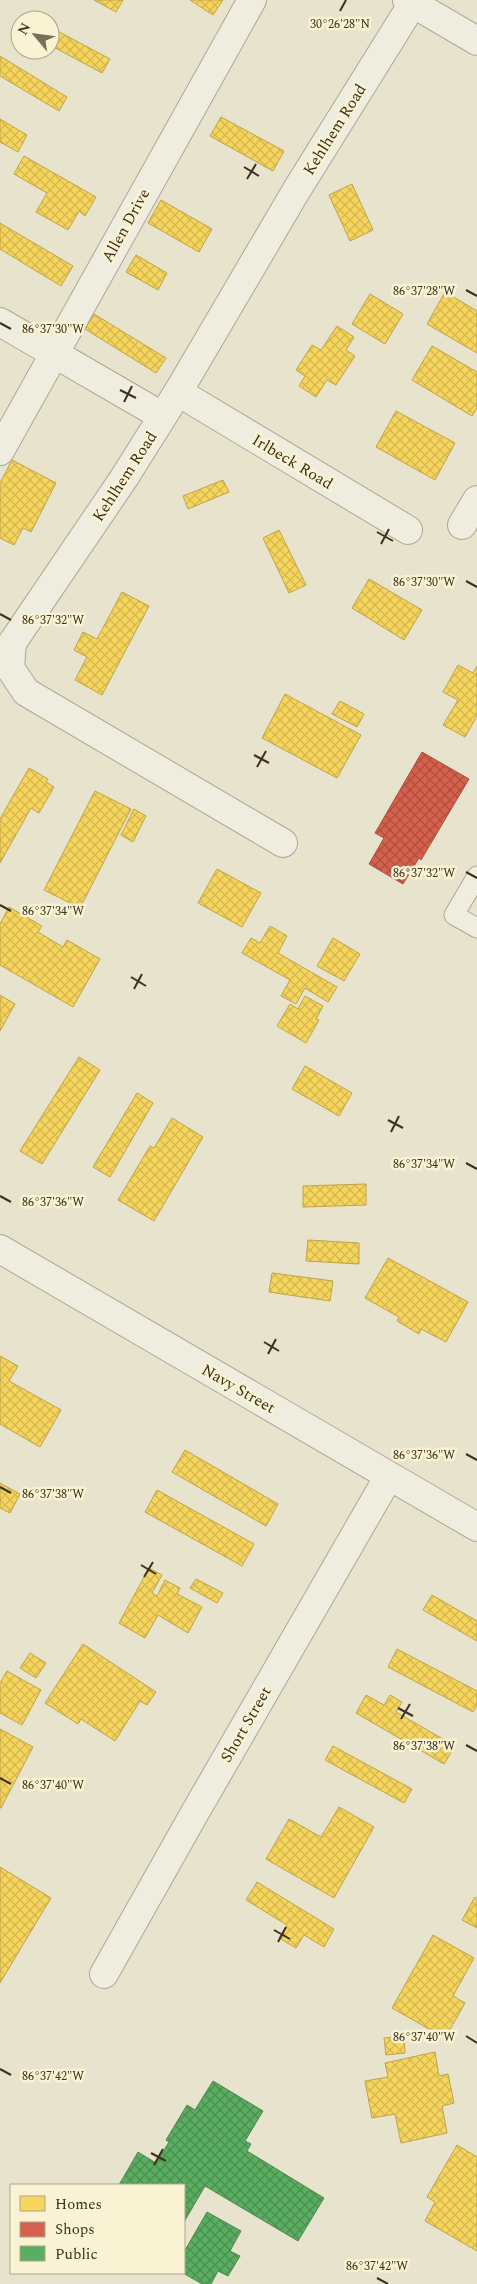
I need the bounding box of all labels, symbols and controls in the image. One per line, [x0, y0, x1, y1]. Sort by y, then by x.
north arrow [10, 10, 60, 60]
text: 30°26'28"N [310, 15, 370, 34]
text: N [12, 19, 36, 39]
street label: Kehlhem Road [297, 79, 373, 180]
street label: Allen Drive [96, 184, 156, 267]
text: 86°37'28"W [393, 282, 455, 301]
text: 86°37'30"W [22, 320, 84, 339]
street label: Kehlhem Road [87, 426, 163, 527]
street label: Irlbeck Road [247, 428, 338, 496]
text: 86°37'30"W [393, 573, 455, 592]
text: 86°37'32"W [22, 611, 84, 630]
text: 86°37'32"W [393, 864, 455, 883]
text: 86°37'34"W [22, 902, 84, 921]
text: 86°37'34"W [393, 1155, 455, 1174]
text: 86°37'36"W [22, 1193, 84, 1212]
street label: Navy Street [197, 1358, 280, 1420]
text: 86°37'36"W [393, 1446, 455, 1465]
text: 86°37'38"W [22, 1485, 84, 1504]
street label: Short Street [214, 1682, 278, 1767]
text: 86°37'38"W [393, 1737, 455, 1756]
text: 86°37'40"W [22, 1776, 84, 1795]
text: 86°37'40"W [393, 2028, 455, 2047]
text: 86°37'42"W [22, 2067, 84, 2086]
legend [10, 2184, 185, 2274]
text: Homes [55, 2193, 102, 2216]
text: Shops [55, 2218, 95, 2241]
text: Public [55, 2243, 98, 2266]
text: 86°37'42"W [346, 2257, 408, 2276]

